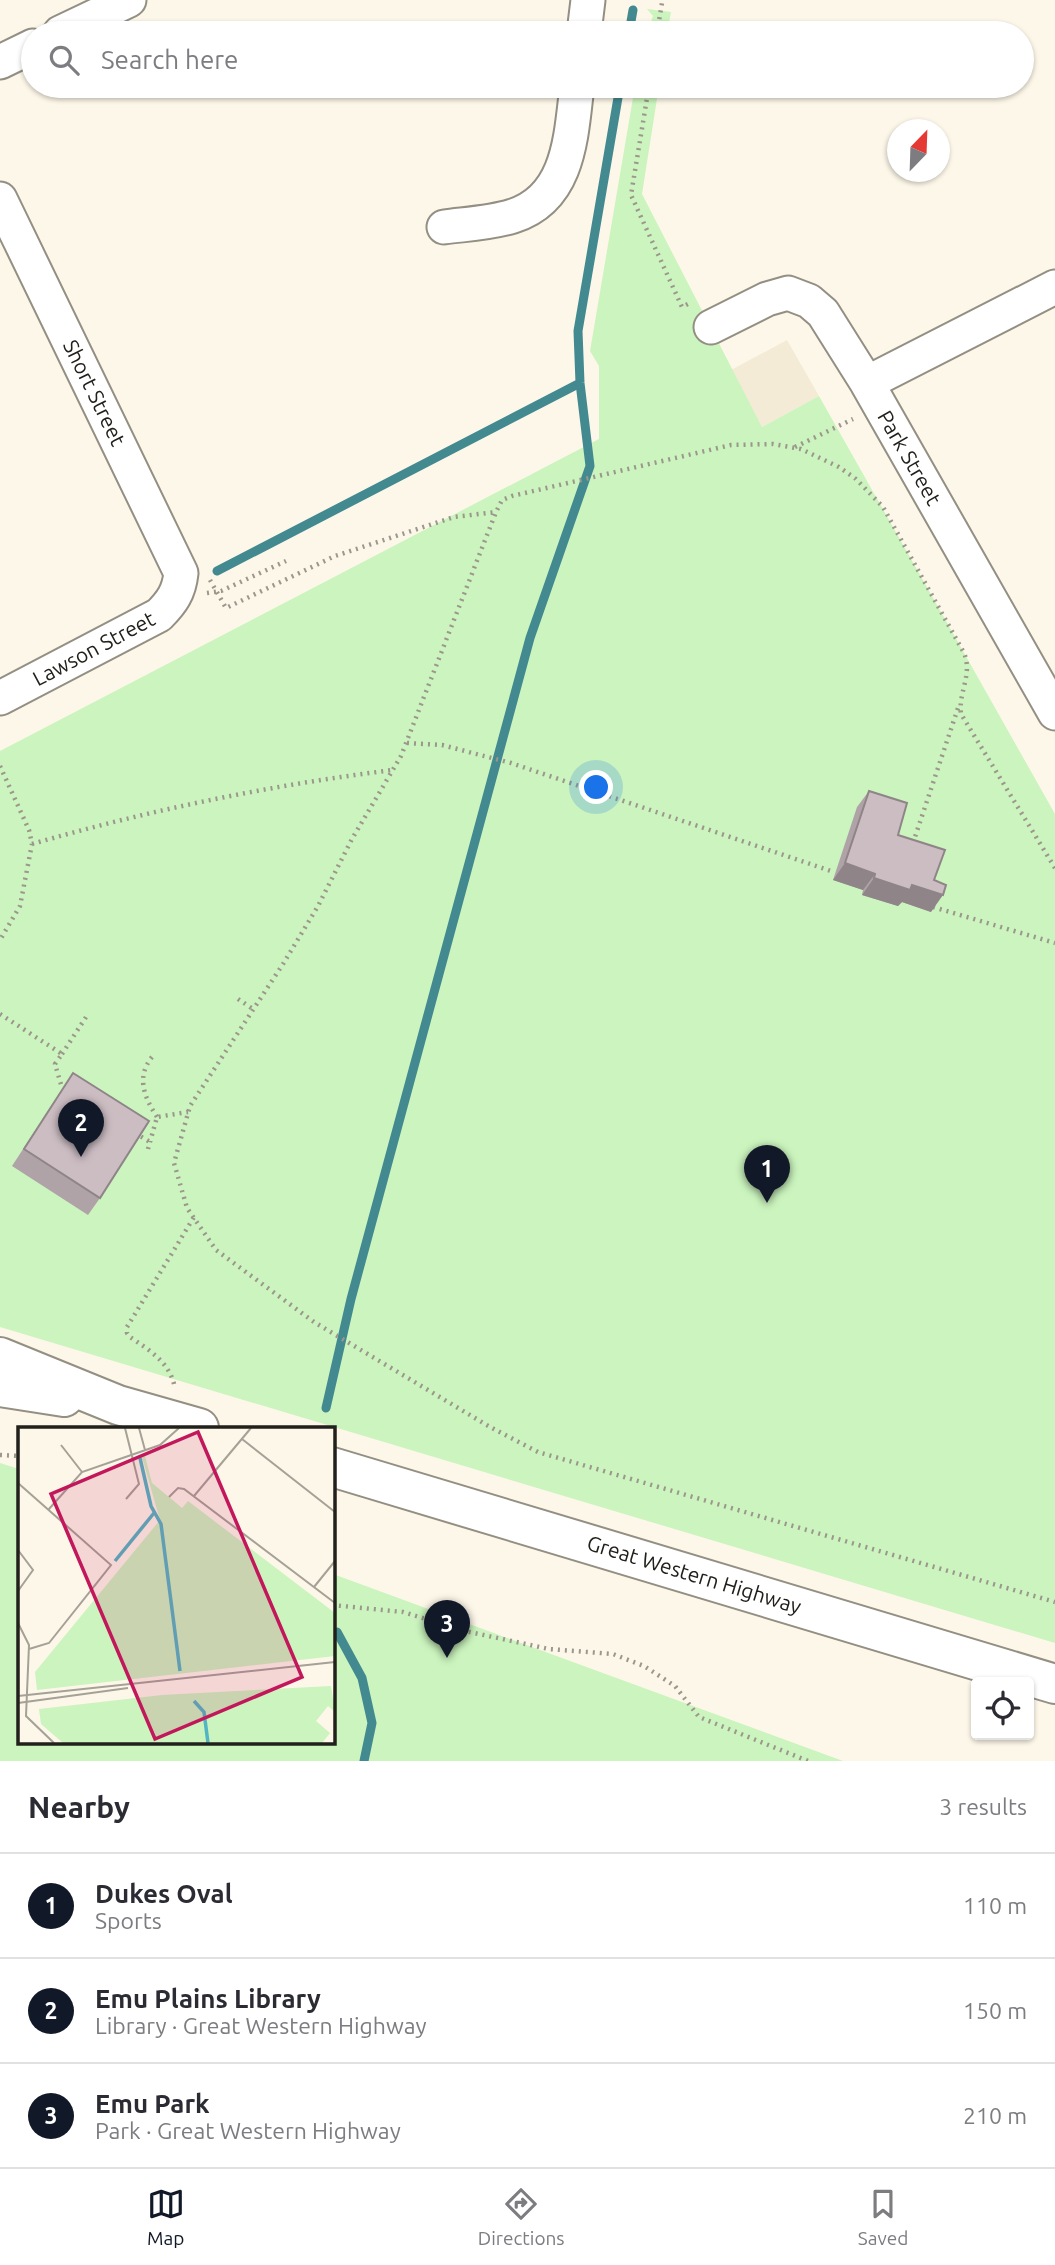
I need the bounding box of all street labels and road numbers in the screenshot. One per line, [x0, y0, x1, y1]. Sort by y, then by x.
street label: Short Street [59, 336, 131, 449]
street label: Park Street [873, 406, 947, 509]
street label: Lawson Street [28, 606, 159, 690]
street label: Great Western Highway [584, 1530, 804, 1618]

